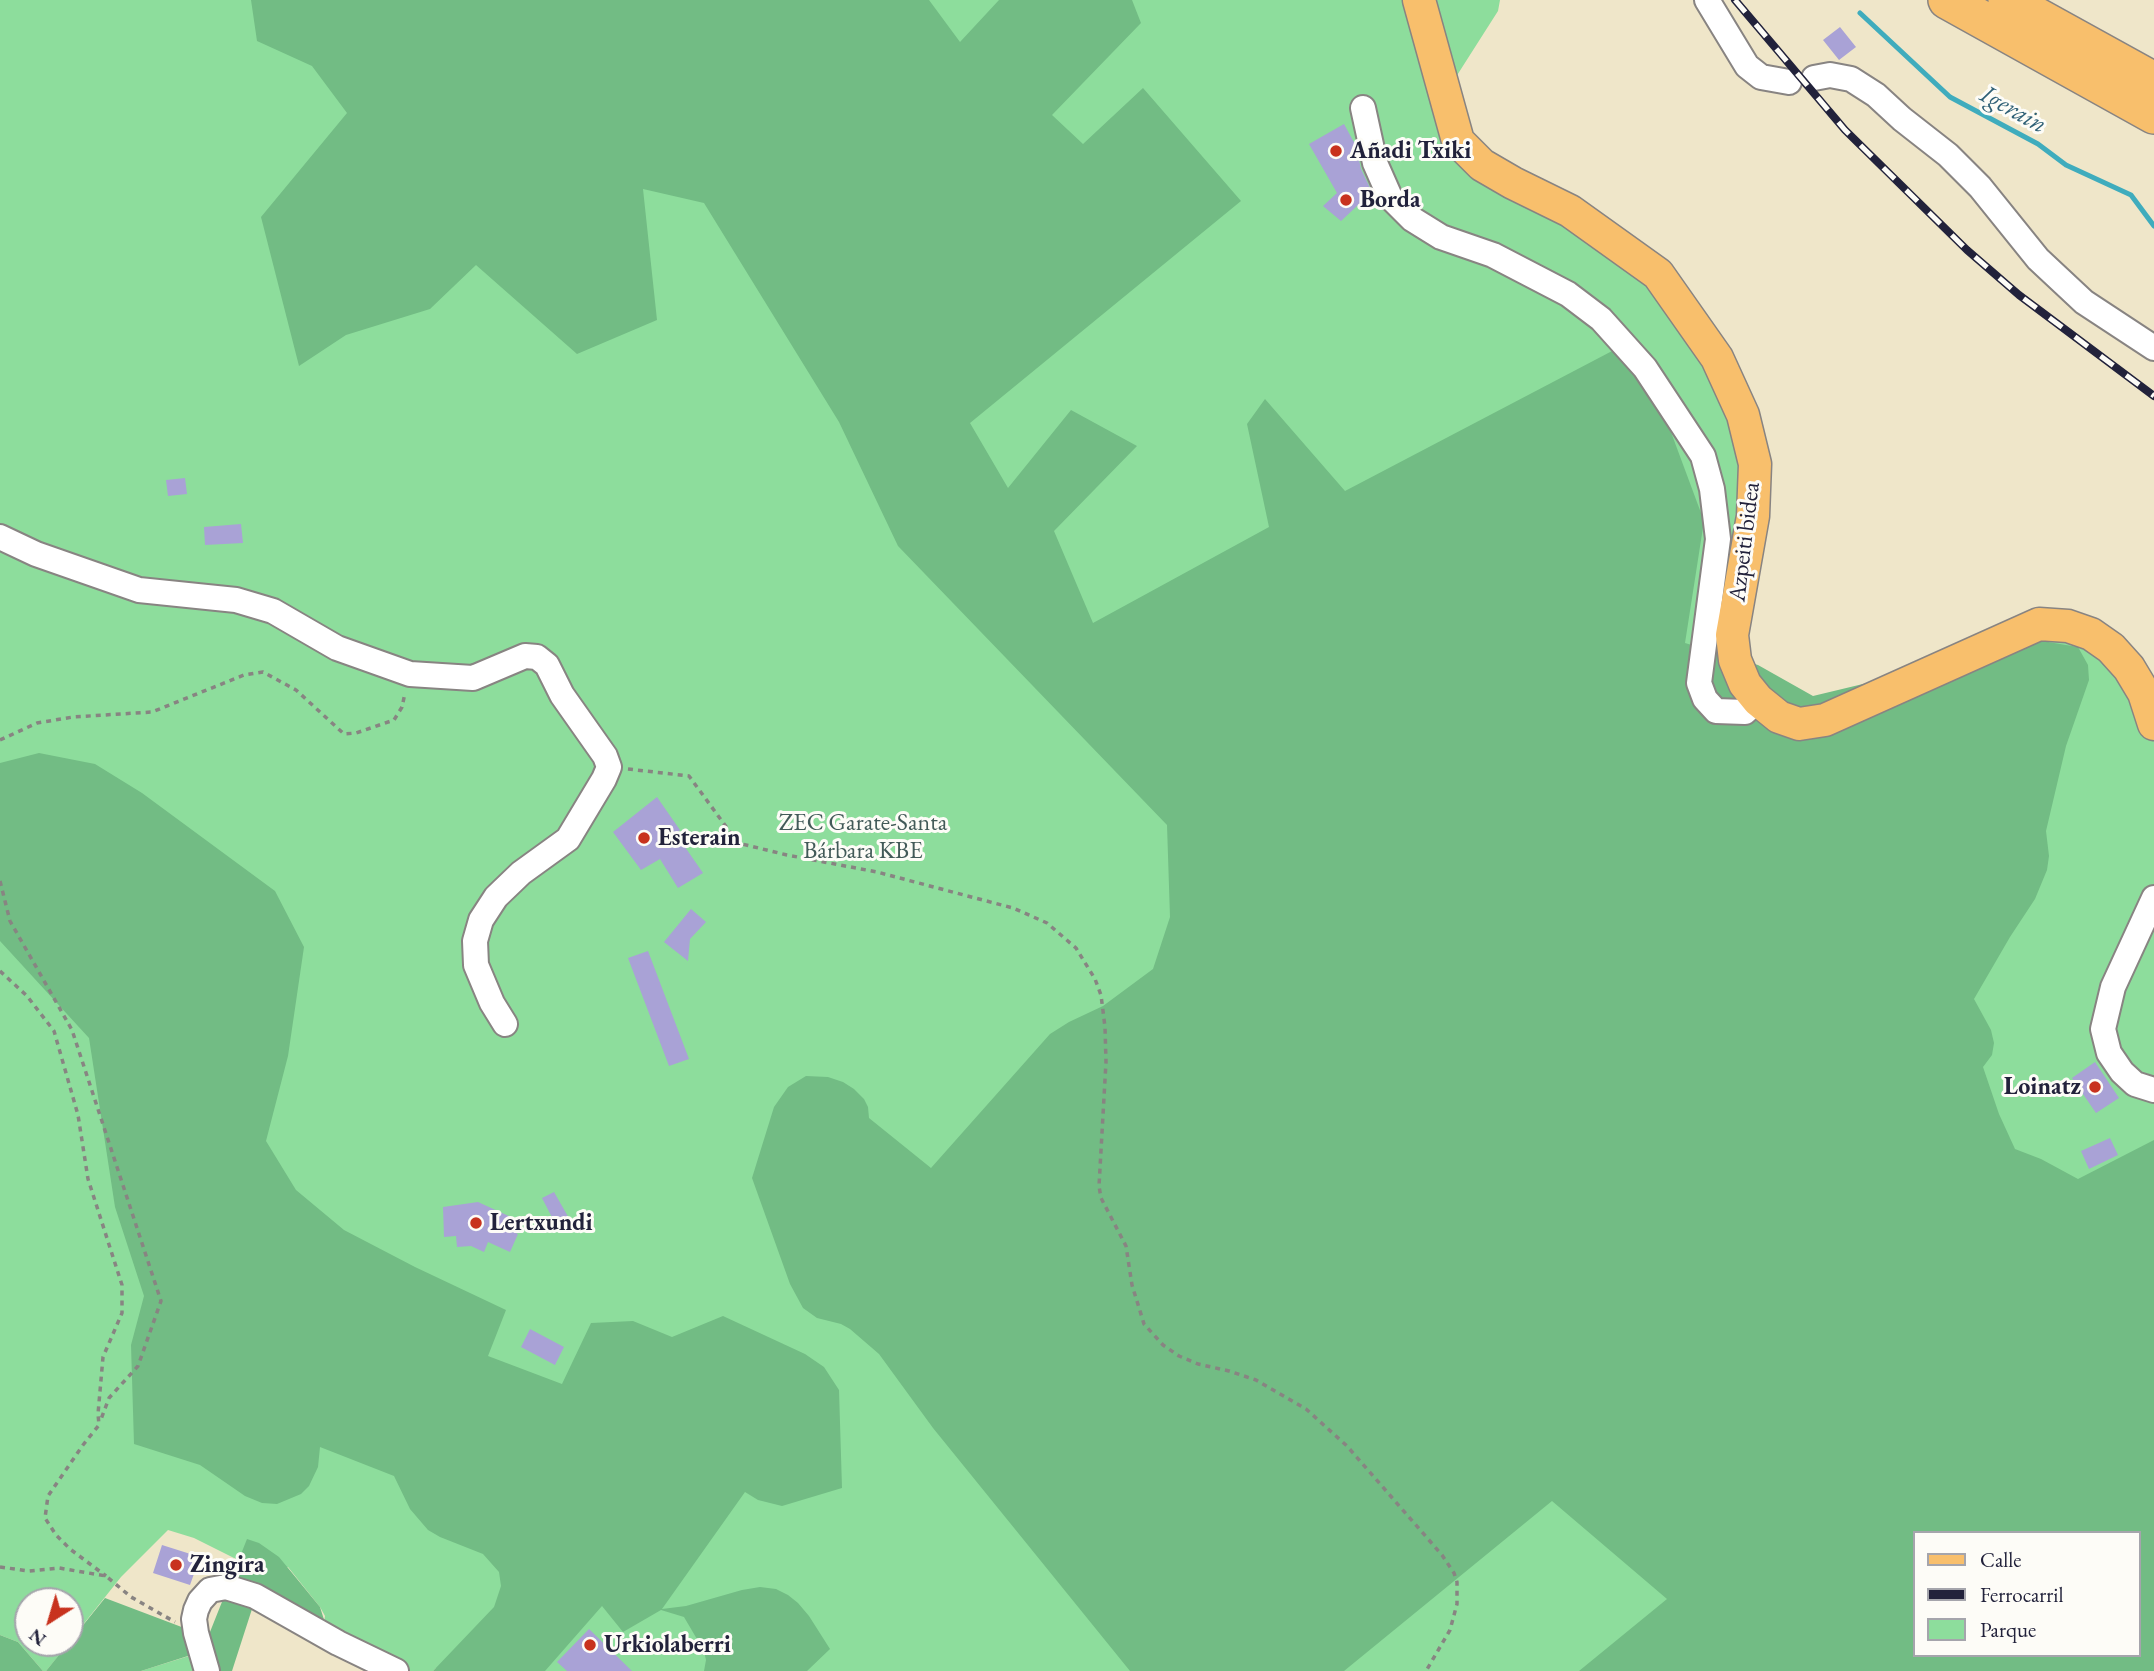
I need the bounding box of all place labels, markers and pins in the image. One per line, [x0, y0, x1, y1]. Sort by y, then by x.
place label: Añadi Txiki [1350, 137, 1471, 165]
marker: Añadi Txiki [1328, 143, 1344, 159]
place label: Borda [1360, 186, 1421, 214]
marker: Borda [1338, 192, 1354, 208]
place label: Esterain [658, 824, 741, 852]
marker: Esterain [636, 830, 652, 846]
place label: Loinatz [2004, 1073, 2081, 1101]
marker: Loinatz [2087, 1079, 2103, 1095]
place label: Lertxundi [490, 1209, 593, 1237]
marker: Lertxundi [468, 1215, 484, 1231]
place label: Zingira [190, 1551, 264, 1579]
marker: Zingira [168, 1557, 184, 1573]
place label: Urkiolaberri [604, 1631, 731, 1659]
marker: Urkiolaberri [582, 1637, 598, 1653]

